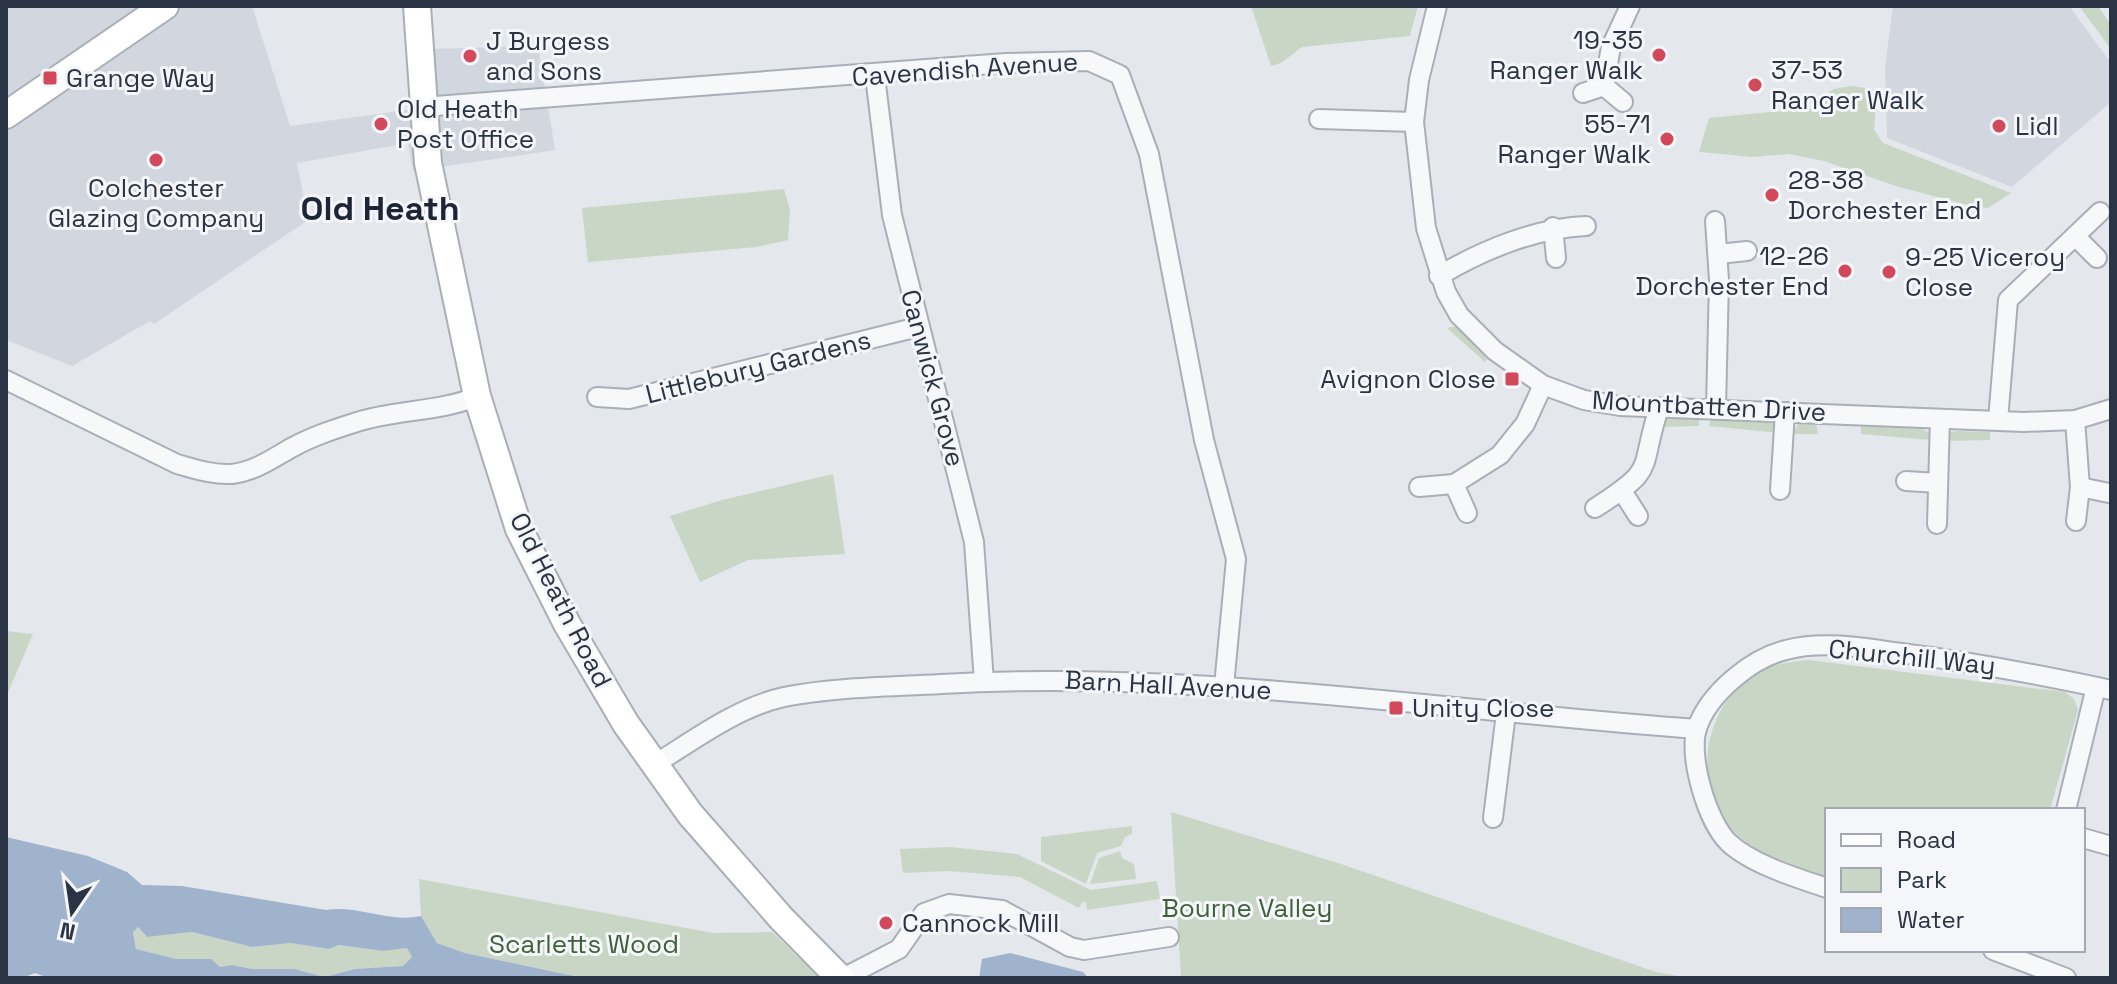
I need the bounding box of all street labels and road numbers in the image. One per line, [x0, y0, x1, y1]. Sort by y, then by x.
street label: Cavendish Avenue [851, 44, 1079, 94]
street label: Canwick Grove [893, 286, 973, 470]
street label: Littlebury Gardens [642, 323, 874, 411]
street label: Mountbatten Drive [1591, 383, 1827, 429]
street label: Old Heath Road [502, 507, 620, 693]
street label: Churchill Way [1827, 631, 1997, 683]
street label: Barn Hall Avenue [1064, 663, 1272, 707]

